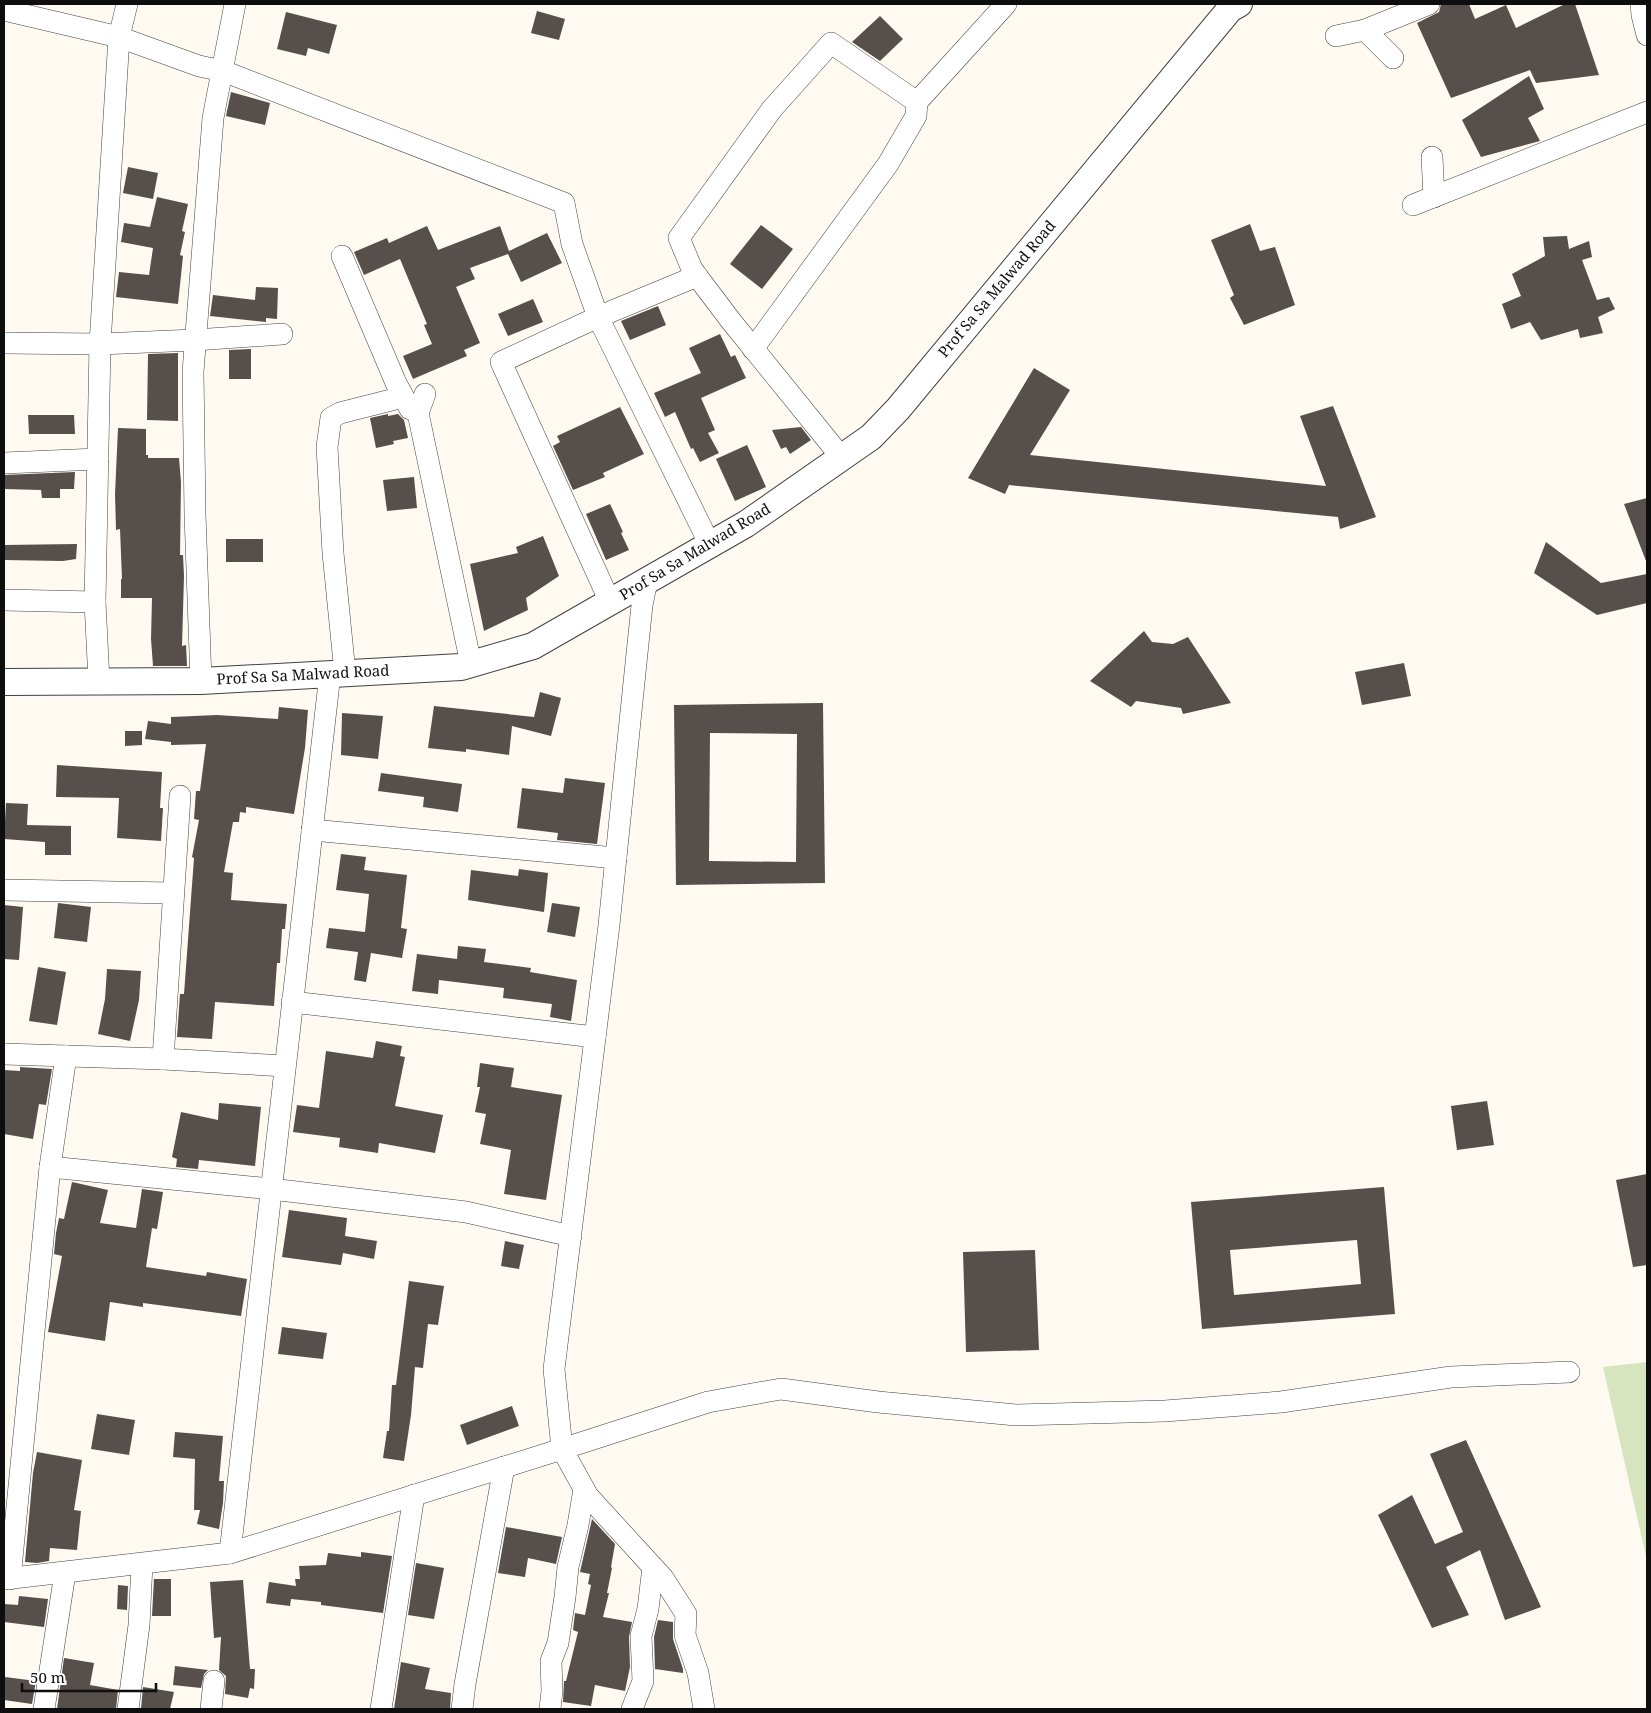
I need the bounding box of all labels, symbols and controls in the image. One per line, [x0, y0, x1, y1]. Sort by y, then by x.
street label: Prof Sa Sa Malwad Road [933, 216, 1060, 361]
street label: Prof Sa Sa Malwad Road [615, 498, 774, 604]
street label: Prof Sa Sa Malwad Road [216, 659, 390, 689]
scale bar [22, 1660, 156, 1692]
text: 50 m [30, 1667, 65, 1687]

